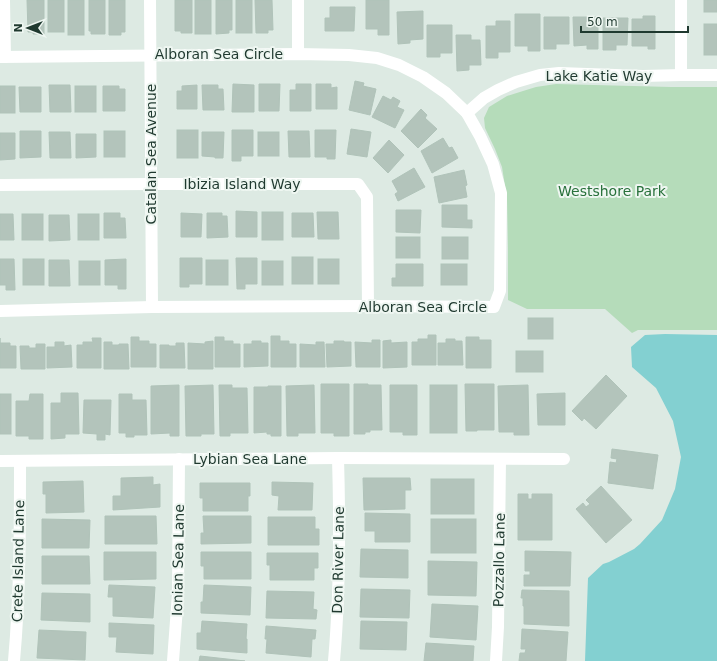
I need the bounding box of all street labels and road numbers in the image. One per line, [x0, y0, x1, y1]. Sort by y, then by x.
street label: Alboran Sea Circle [155, 46, 283, 62]
street label: Lake Katie Way [546, 68, 652, 84]
street label: Catalan Sea Avenue [143, 84, 159, 224]
street label: Ibizia Island Way [183, 176, 301, 192]
street label: Alboran Sea Circle [359, 299, 487, 315]
street label: Lybian Sea Lane [193, 451, 307, 467]
street label: Crete Island Lane [9, 500, 27, 622]
street label: Ionian Sea Lane [169, 504, 187, 616]
street label: Don River Lane [329, 506, 347, 614]
street label: Pozzallo Lane [490, 513, 508, 607]

